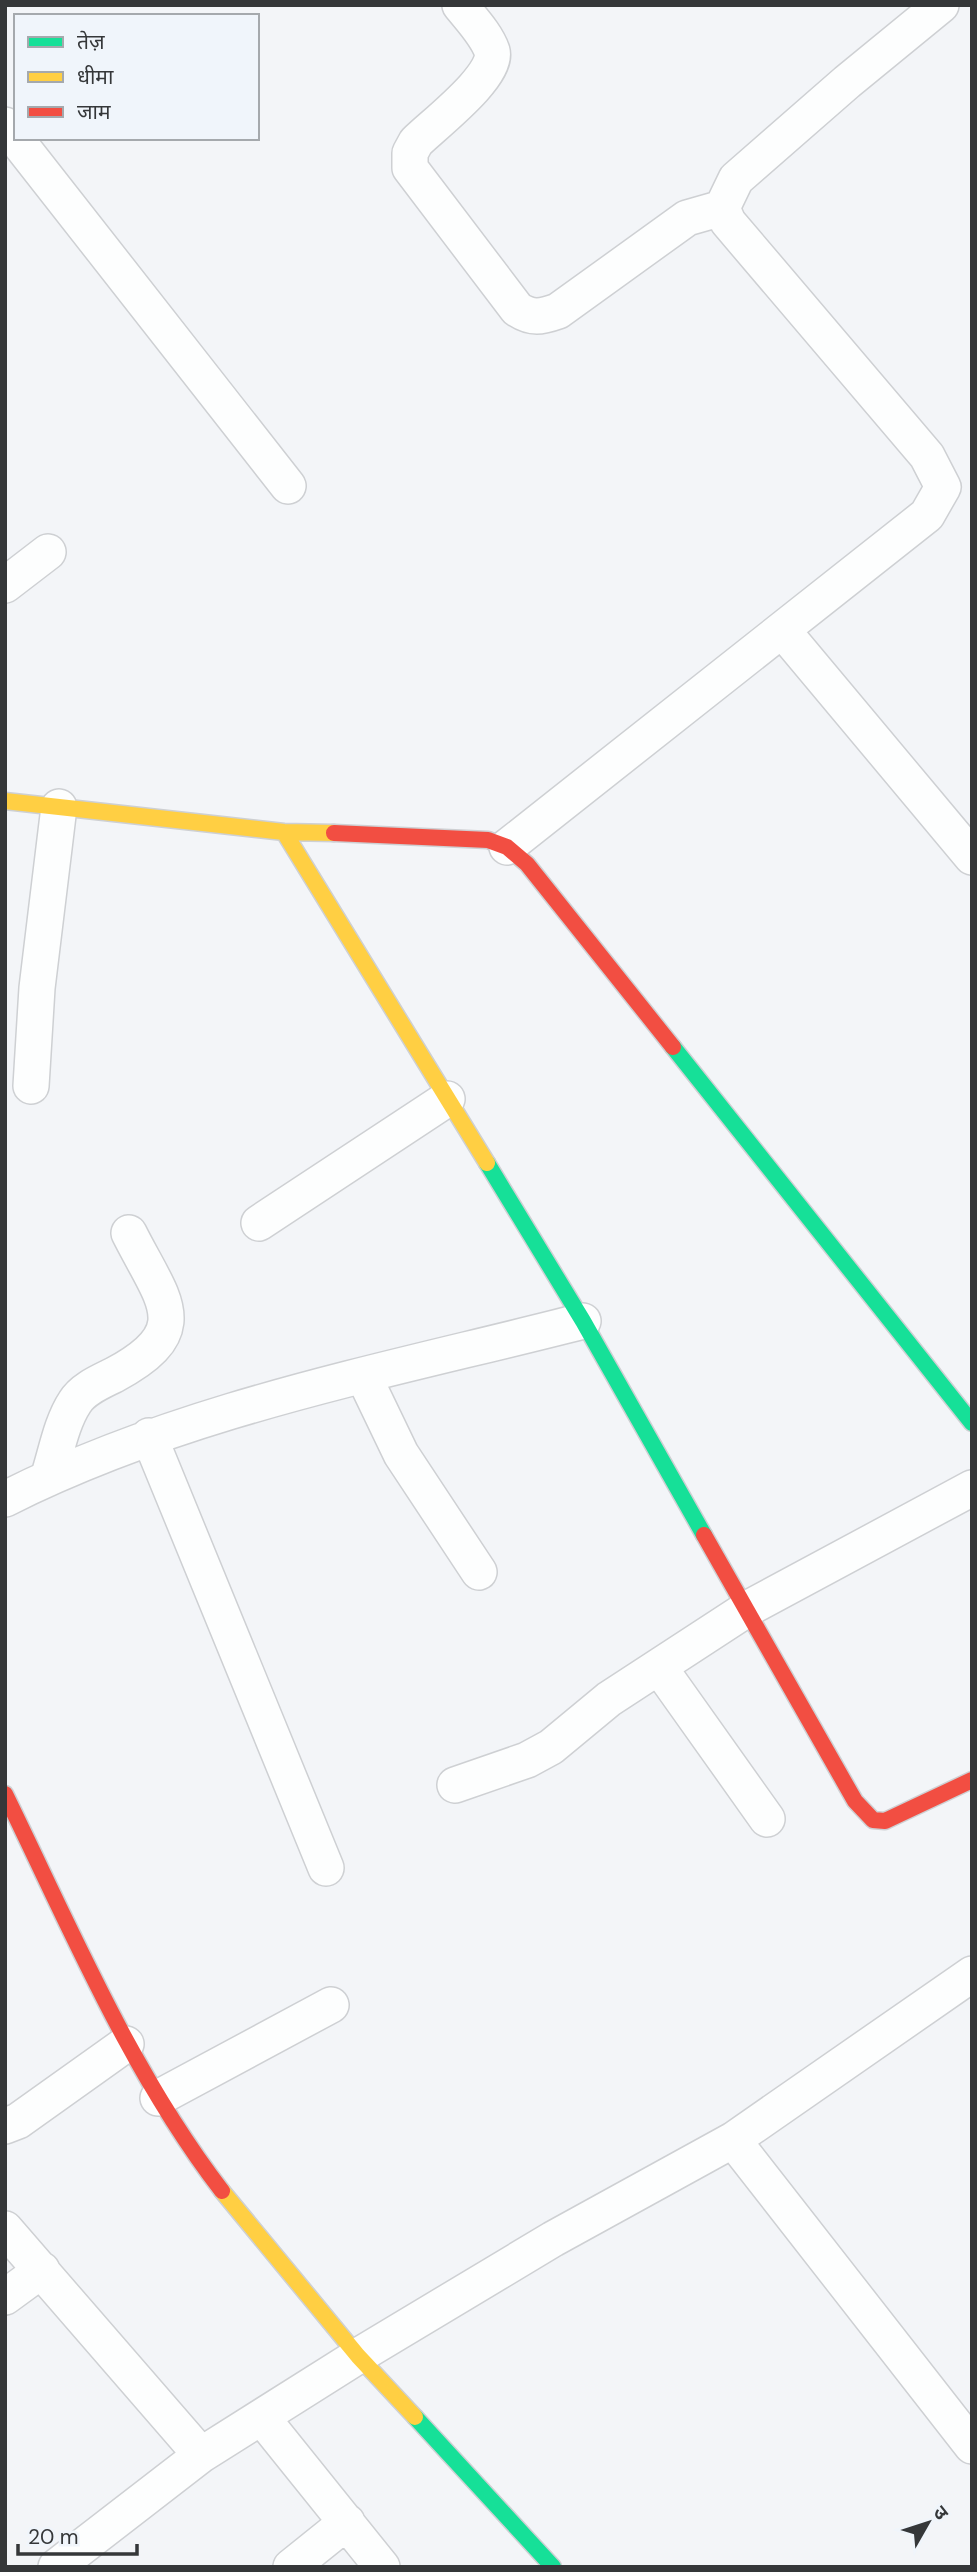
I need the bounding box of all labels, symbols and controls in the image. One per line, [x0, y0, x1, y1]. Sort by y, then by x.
legend [14, 14, 259, 140]
text: तेज़ [77, 28, 105, 56]
text: धीमा [77, 63, 114, 91]
text: जाम [77, 98, 111, 126]
north arrow [893, 2488, 963, 2558]
text: उ [928, 2500, 955, 2525]
scale bar [18, 2512, 136, 2556]
text: 20 m [28, 2523, 79, 2551]

